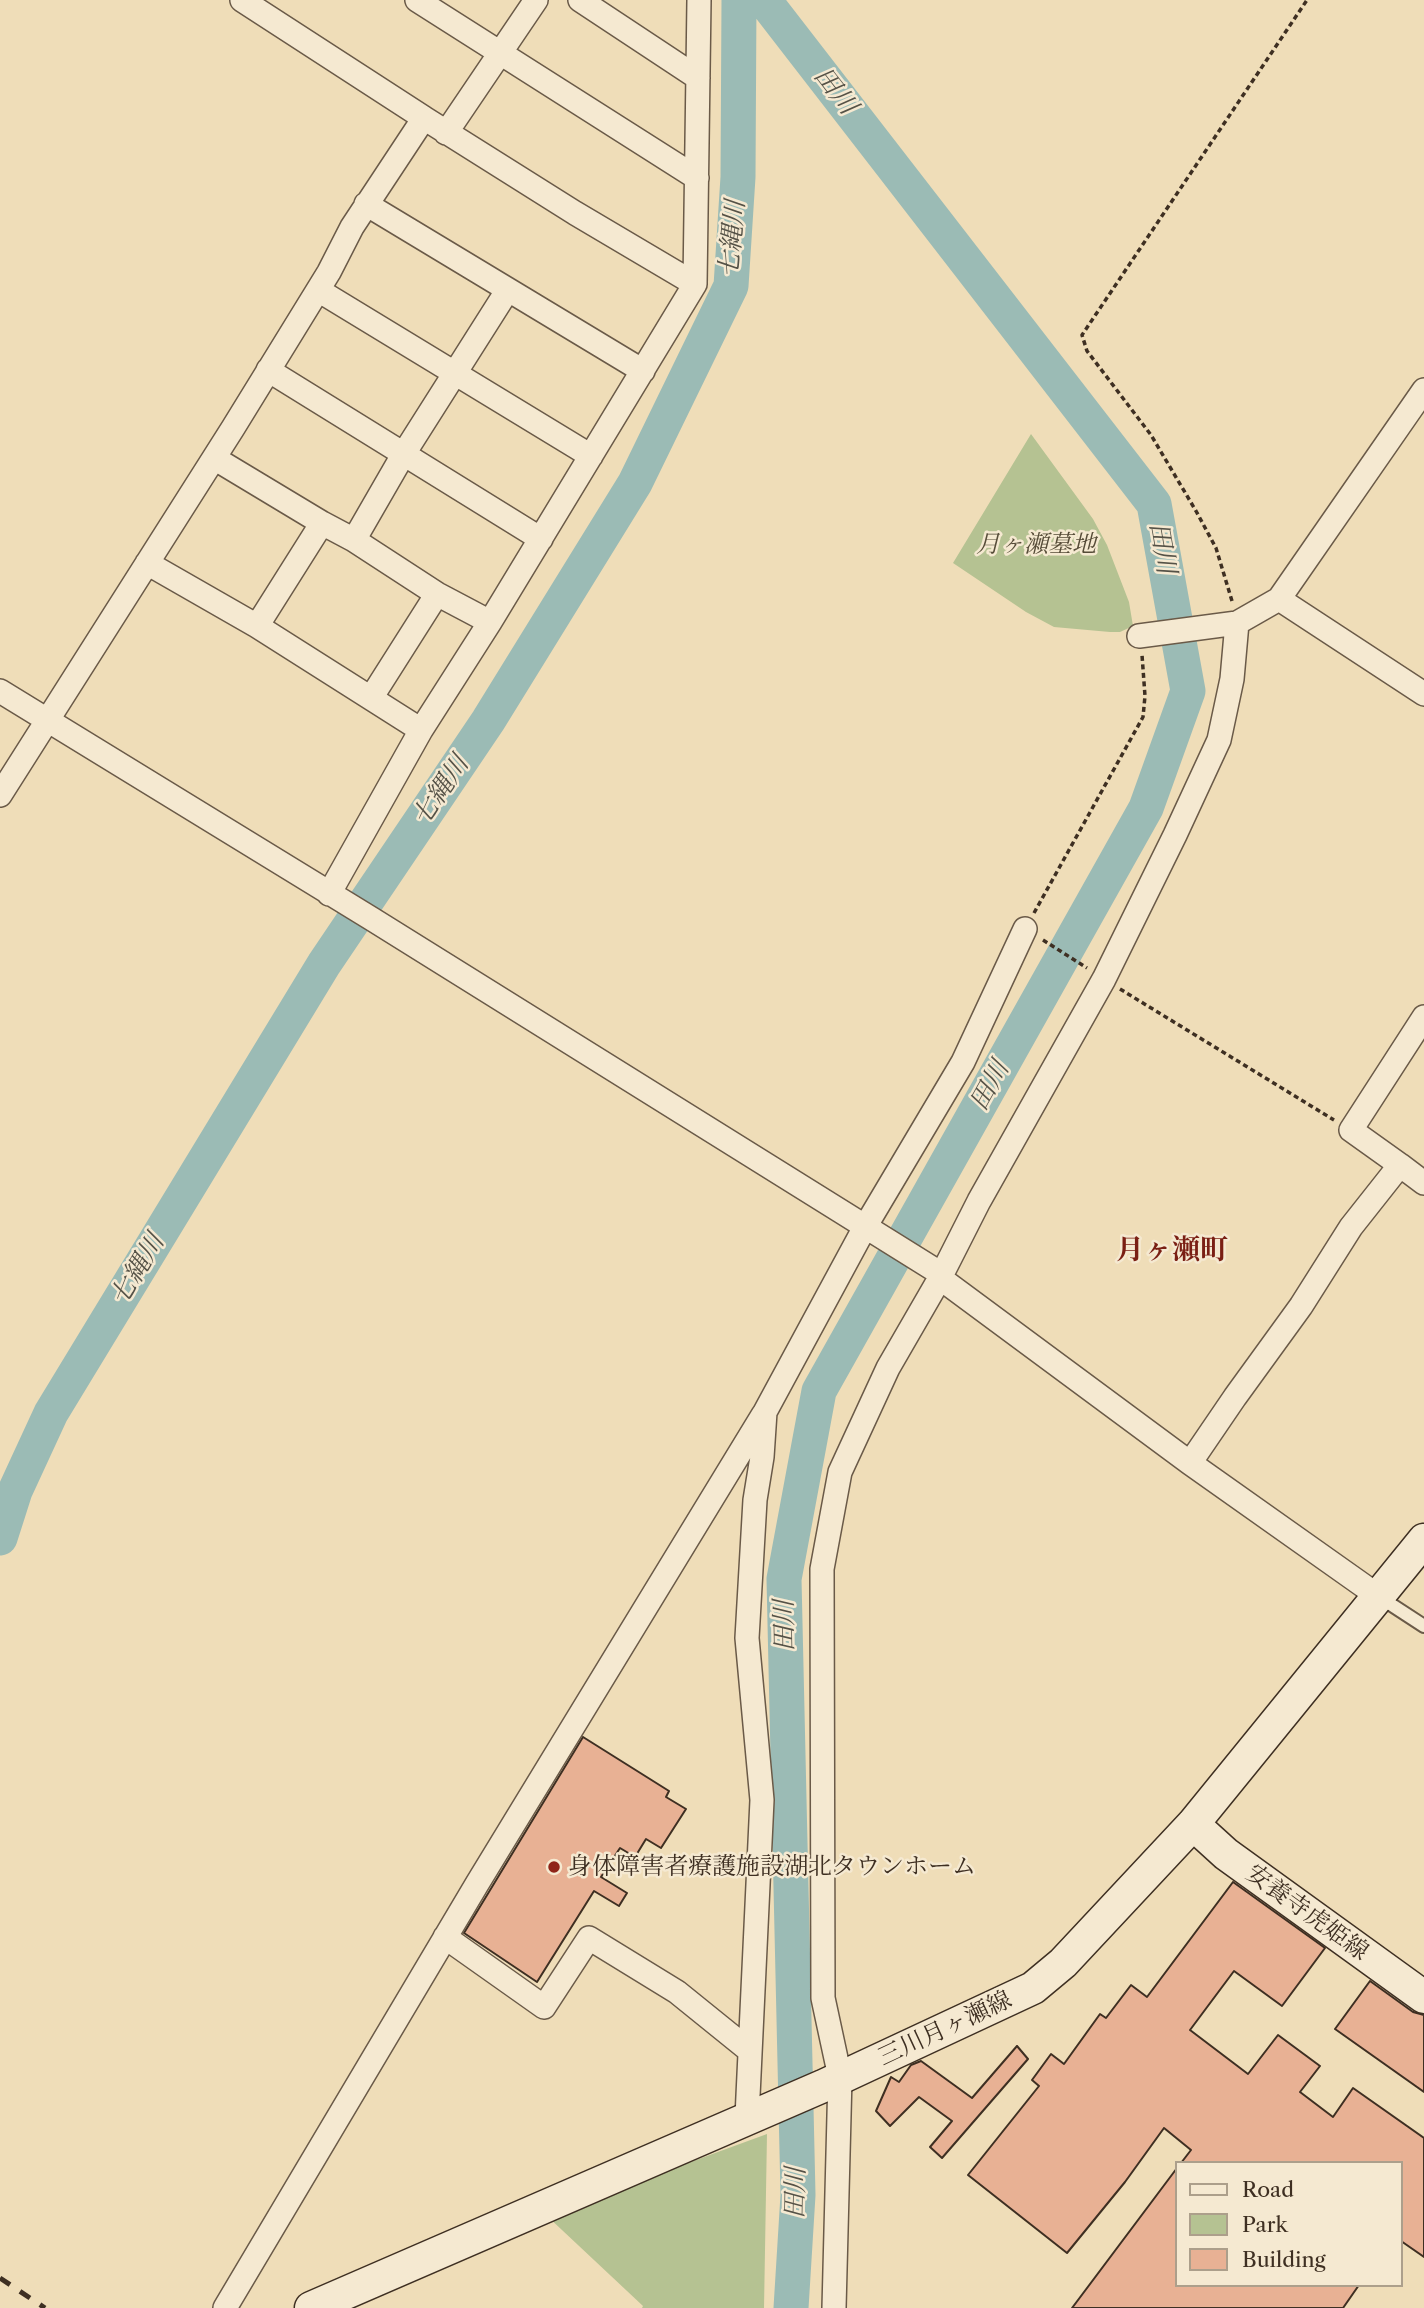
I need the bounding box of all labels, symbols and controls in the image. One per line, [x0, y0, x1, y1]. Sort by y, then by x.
water label: 田川 [807, 61, 863, 121]
water label: 七縄川 [714, 199, 752, 279]
water label: 田川 [1142, 520, 1182, 576]
park label: 月ヶ瀬墓地 [976, 531, 1096, 559]
water label: 七縄川 [406, 750, 476, 832]
water label: 田川 [964, 1056, 1016, 1116]
water label: 七縄川 [105, 1229, 171, 1311]
district label: 月ヶ瀬町 [1116, 1234, 1228, 1268]
water label: 田川 [769, 1600, 801, 1652]
place label: 身体障害者療護施設湖北タウンホーム [568, 1853, 976, 1881]
marker: 身体障害者療護施設湖北タウンホーム [546, 1859, 562, 1875]
street label: 安養寺虎姫線 [1240, 1859, 1374, 1967]
street label: 三川月ヶ瀬線 [874, 1986, 1016, 2072]
legend [1176, 2161, 1403, 2287]
water label: 田川 [780, 2167, 812, 2219]
text: Road [1242, 2177, 1294, 2202]
text: Park [1242, 2212, 1288, 2237]
text: Building [1242, 2247, 1326, 2272]

